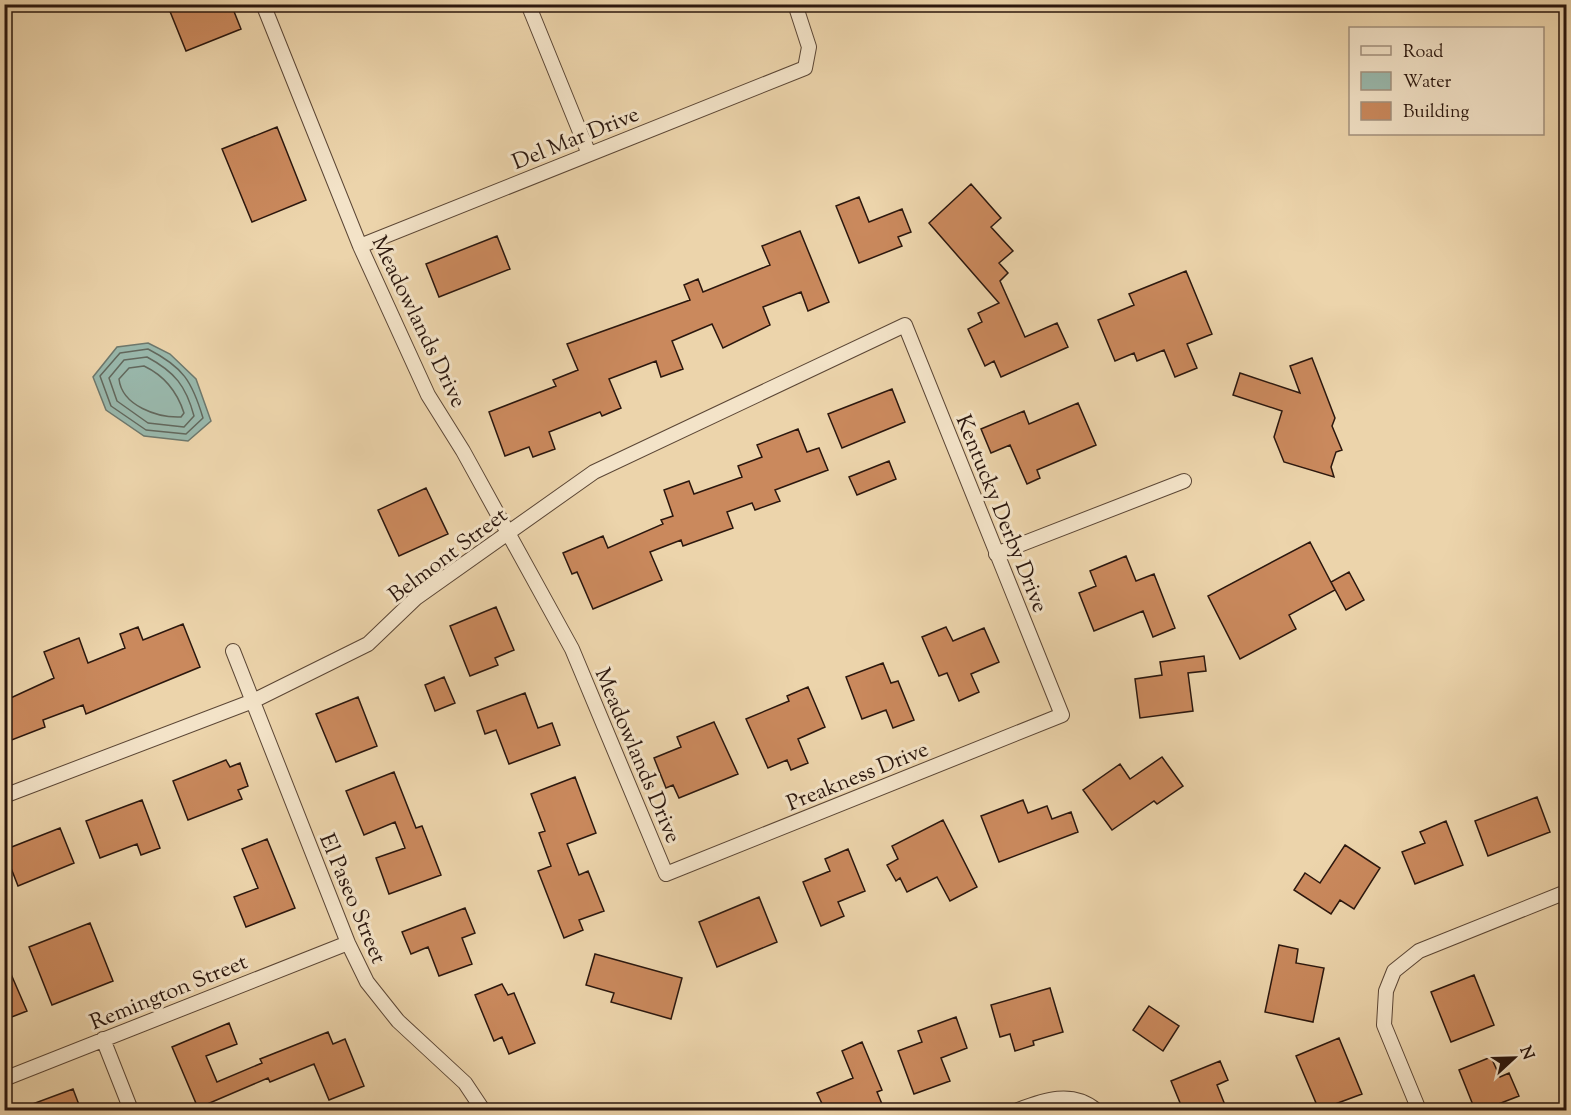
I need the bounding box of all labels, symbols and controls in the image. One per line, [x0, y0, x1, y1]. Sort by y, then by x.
legend [1349, 27, 1544, 135]
text: Road [1403, 40, 1443, 66]
text: Water [1403, 70, 1452, 96]
street label: Del Mar Drive [508, 100, 644, 180]
text: Building [1403, 100, 1469, 126]
street label: Meadowlands Drive [362, 231, 473, 414]
street label: Kentucky Derby Drive [946, 410, 1055, 618]
street label: Belmont Street [382, 501, 515, 612]
street label: Meadowlands Drive [585, 664, 688, 849]
street label: Preakness Drive [782, 735, 934, 821]
street label: El Paseo Street [309, 829, 393, 970]
street label: Remington Street [86, 947, 253, 1040]
north arrow [1484, 1028, 1544, 1088]
text: N [1513, 1043, 1539, 1064]

